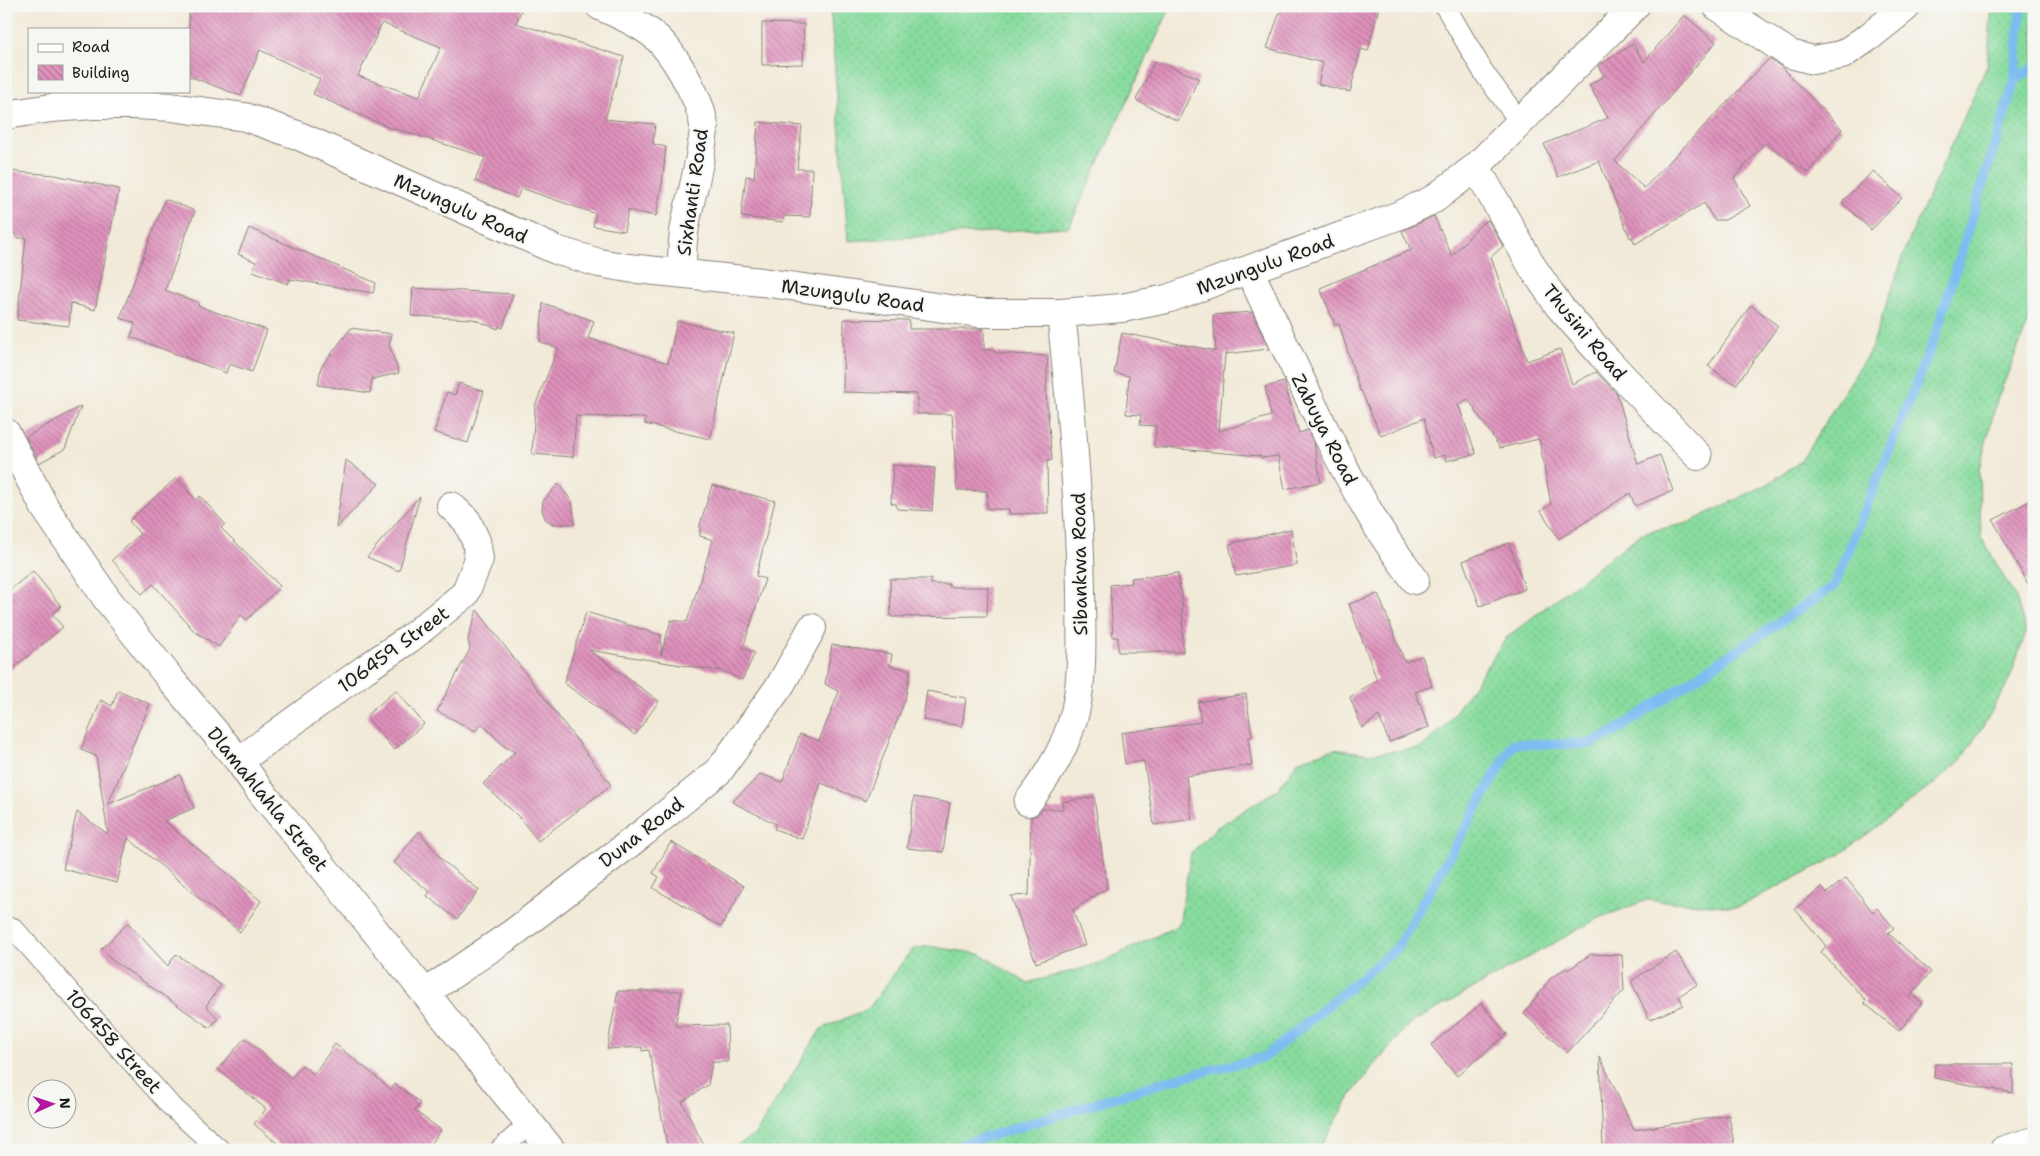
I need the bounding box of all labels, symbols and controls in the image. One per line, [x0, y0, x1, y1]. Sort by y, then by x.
legend [28, 28, 190, 92]
text: Road [72, 37, 110, 57]
text: Building [72, 63, 129, 83]
street label: Sixhanti Road [671, 127, 714, 257]
street label: Mzungulu Road [390, 168, 532, 249]
street label: Mzungulu Road [1193, 228, 1337, 301]
street label: Mzungulu Road [780, 273, 926, 318]
street label: Thusini Road [1537, 279, 1632, 386]
street label: Zabuya Road [1286, 369, 1363, 489]
street label: Sibankwa Road [1066, 492, 1093, 636]
street label: 106459 Street [333, 600, 454, 698]
street label: Dlamahlahla Street [202, 722, 334, 877]
street label: Duna Road [594, 791, 689, 873]
street label: 106458 Street [60, 984, 167, 1099]
north arrow [28, 1078, 78, 1128]
text: N [56, 1097, 74, 1109]

